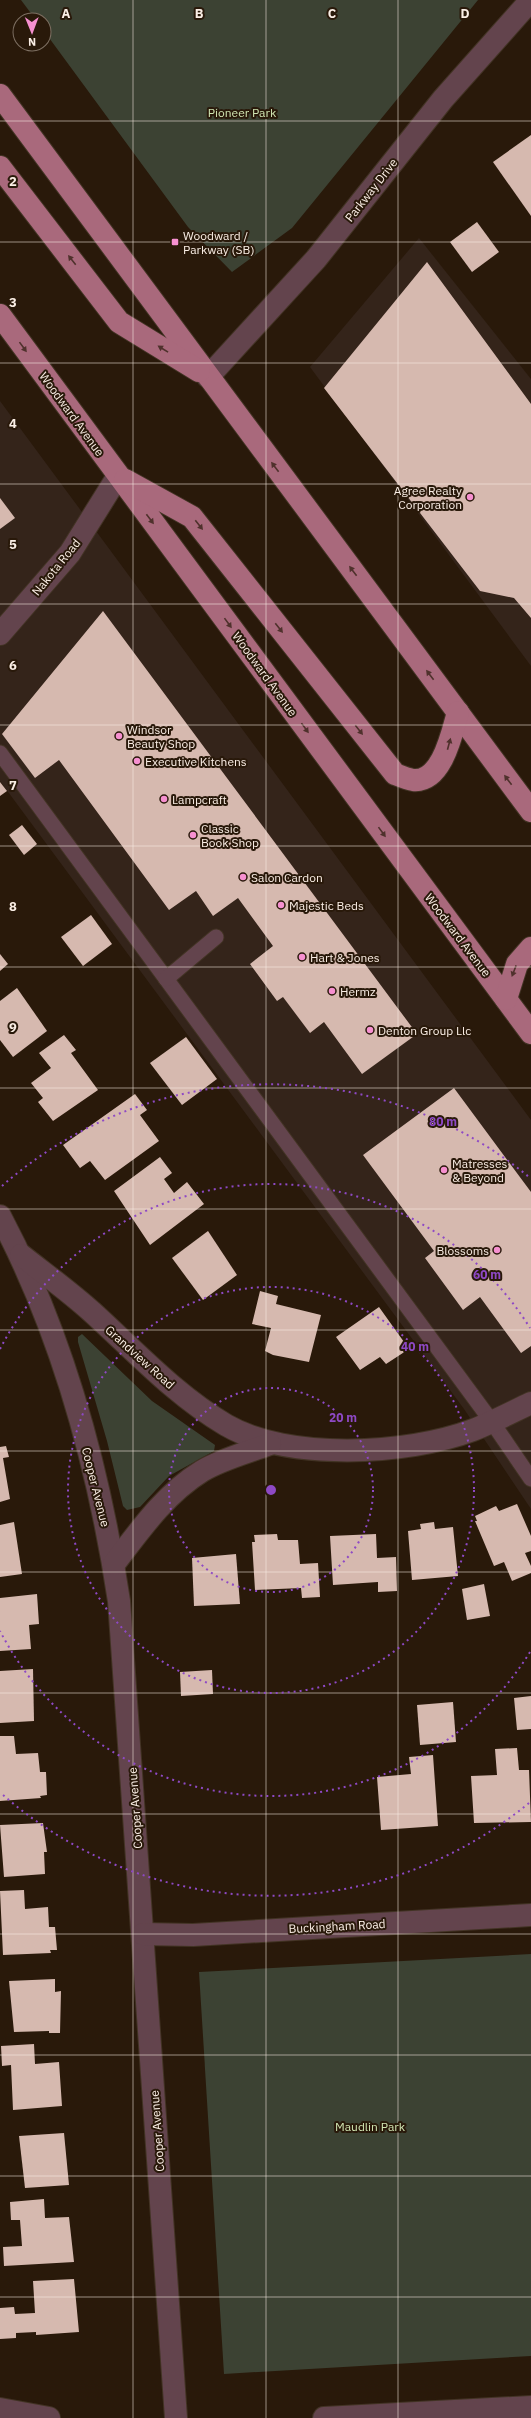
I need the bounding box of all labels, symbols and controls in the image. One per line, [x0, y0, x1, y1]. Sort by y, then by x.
text: A [62, 5, 71, 22]
text: B [195, 5, 204, 22]
text: C [328, 5, 337, 22]
text: D [460, 5, 470, 22]
north arrow [12, 12, 52, 52]
text: N [28, 35, 36, 49]
park label: Pioneer Park [208, 105, 277, 120]
street label: Parkway Drive [342, 155, 401, 225]
text: 2 [9, 173, 17, 190]
place label: Woodward / Parkway (SB) [183, 228, 254, 257]
marker: Woodward / Parkway (SB) [170, 237, 180, 247]
one-way arrow [67, 254, 76, 265]
text: 3 [9, 294, 17, 311]
one-way arrow [19, 342, 27, 352]
one-way arrow [158, 345, 169, 353]
street label: Woodward Avenue [36, 369, 108, 459]
text: 4 [9, 415, 17, 432]
one-way arrow [271, 461, 279, 472]
place label: Agree Realty Corporation [394, 483, 462, 512]
marker: Agree Realty Corporation [465, 492, 475, 502]
one-way arrow [146, 513, 154, 524]
one-way arrow [195, 520, 203, 531]
text: 5 [9, 536, 17, 553]
street label: Nakota Road [29, 536, 83, 598]
one-way arrow [348, 565, 357, 576]
one-way arrow [223, 618, 232, 629]
one-way arrow [274, 622, 283, 633]
street label: Woodward Avenue [229, 629, 301, 719]
text: 6 [9, 657, 17, 674]
one-way arrow [426, 670, 434, 681]
place label: Windsor Beauty Shop [127, 722, 195, 751]
one-way arrow [301, 722, 309, 733]
one-way arrow [354, 725, 363, 736]
marker: Windsor Beauty Shop [114, 731, 124, 741]
one-way arrow [446, 738, 452, 750]
place label: Executive Kitchens [145, 754, 247, 769]
marker: Executive Kitchens [132, 756, 142, 766]
one-way arrow [504, 774, 512, 785]
text: 7 [9, 777, 17, 794]
place label: Lampcraft [172, 792, 227, 807]
marker: Lampcraft [159, 794, 169, 804]
place label: Classic Book Shop [201, 821, 259, 850]
one-way arrow [378, 827, 386, 838]
marker: Classic Book Shop [188, 830, 198, 840]
place label: Salon Cardon [251, 870, 323, 885]
marker: Salon Cardon [238, 872, 248, 882]
street label: Woodward Avenue [422, 890, 495, 980]
text: 8 [9, 898, 17, 915]
place label: Majestic Beds [289, 898, 364, 913]
marker: Majestic Beds [276, 900, 286, 910]
place label: Hart & Jones [310, 950, 380, 965]
marker: Hart & Jones [297, 952, 307, 962]
one-way arrow [510, 965, 516, 977]
place label: Hermz [340, 984, 376, 999]
marker: Hermz [327, 986, 337, 996]
text: 9 [9, 1019, 17, 1036]
place label: Denton Group Llc [378, 1023, 471, 1038]
marker: Denton Group Llc [365, 1025, 375, 1035]
text: 80 m [429, 1114, 457, 1129]
place label: Matresses & Beyond [452, 1156, 508, 1185]
marker: Matresses & Beyond [439, 1165, 449, 1175]
place label: Blossoms [437, 1243, 489, 1258]
marker: Blossoms [492, 1245, 502, 1255]
text: 60 m [473, 1267, 501, 1282]
street label: Grandview Road [102, 1322, 178, 1392]
text: 40 m [401, 1339, 429, 1354]
text: 20 m [329, 1410, 357, 1425]
street label: Cooper Avenue [79, 1446, 113, 1529]
centre of rings [264, 1483, 278, 1497]
street label: Cooper Avenue [125, 1766, 145, 1849]
street label: Buckingham Road [288, 1916, 386, 1936]
street label: Cooper Avenue [147, 2089, 167, 2172]
park label: Maudlin Park [335, 2119, 406, 2134]

